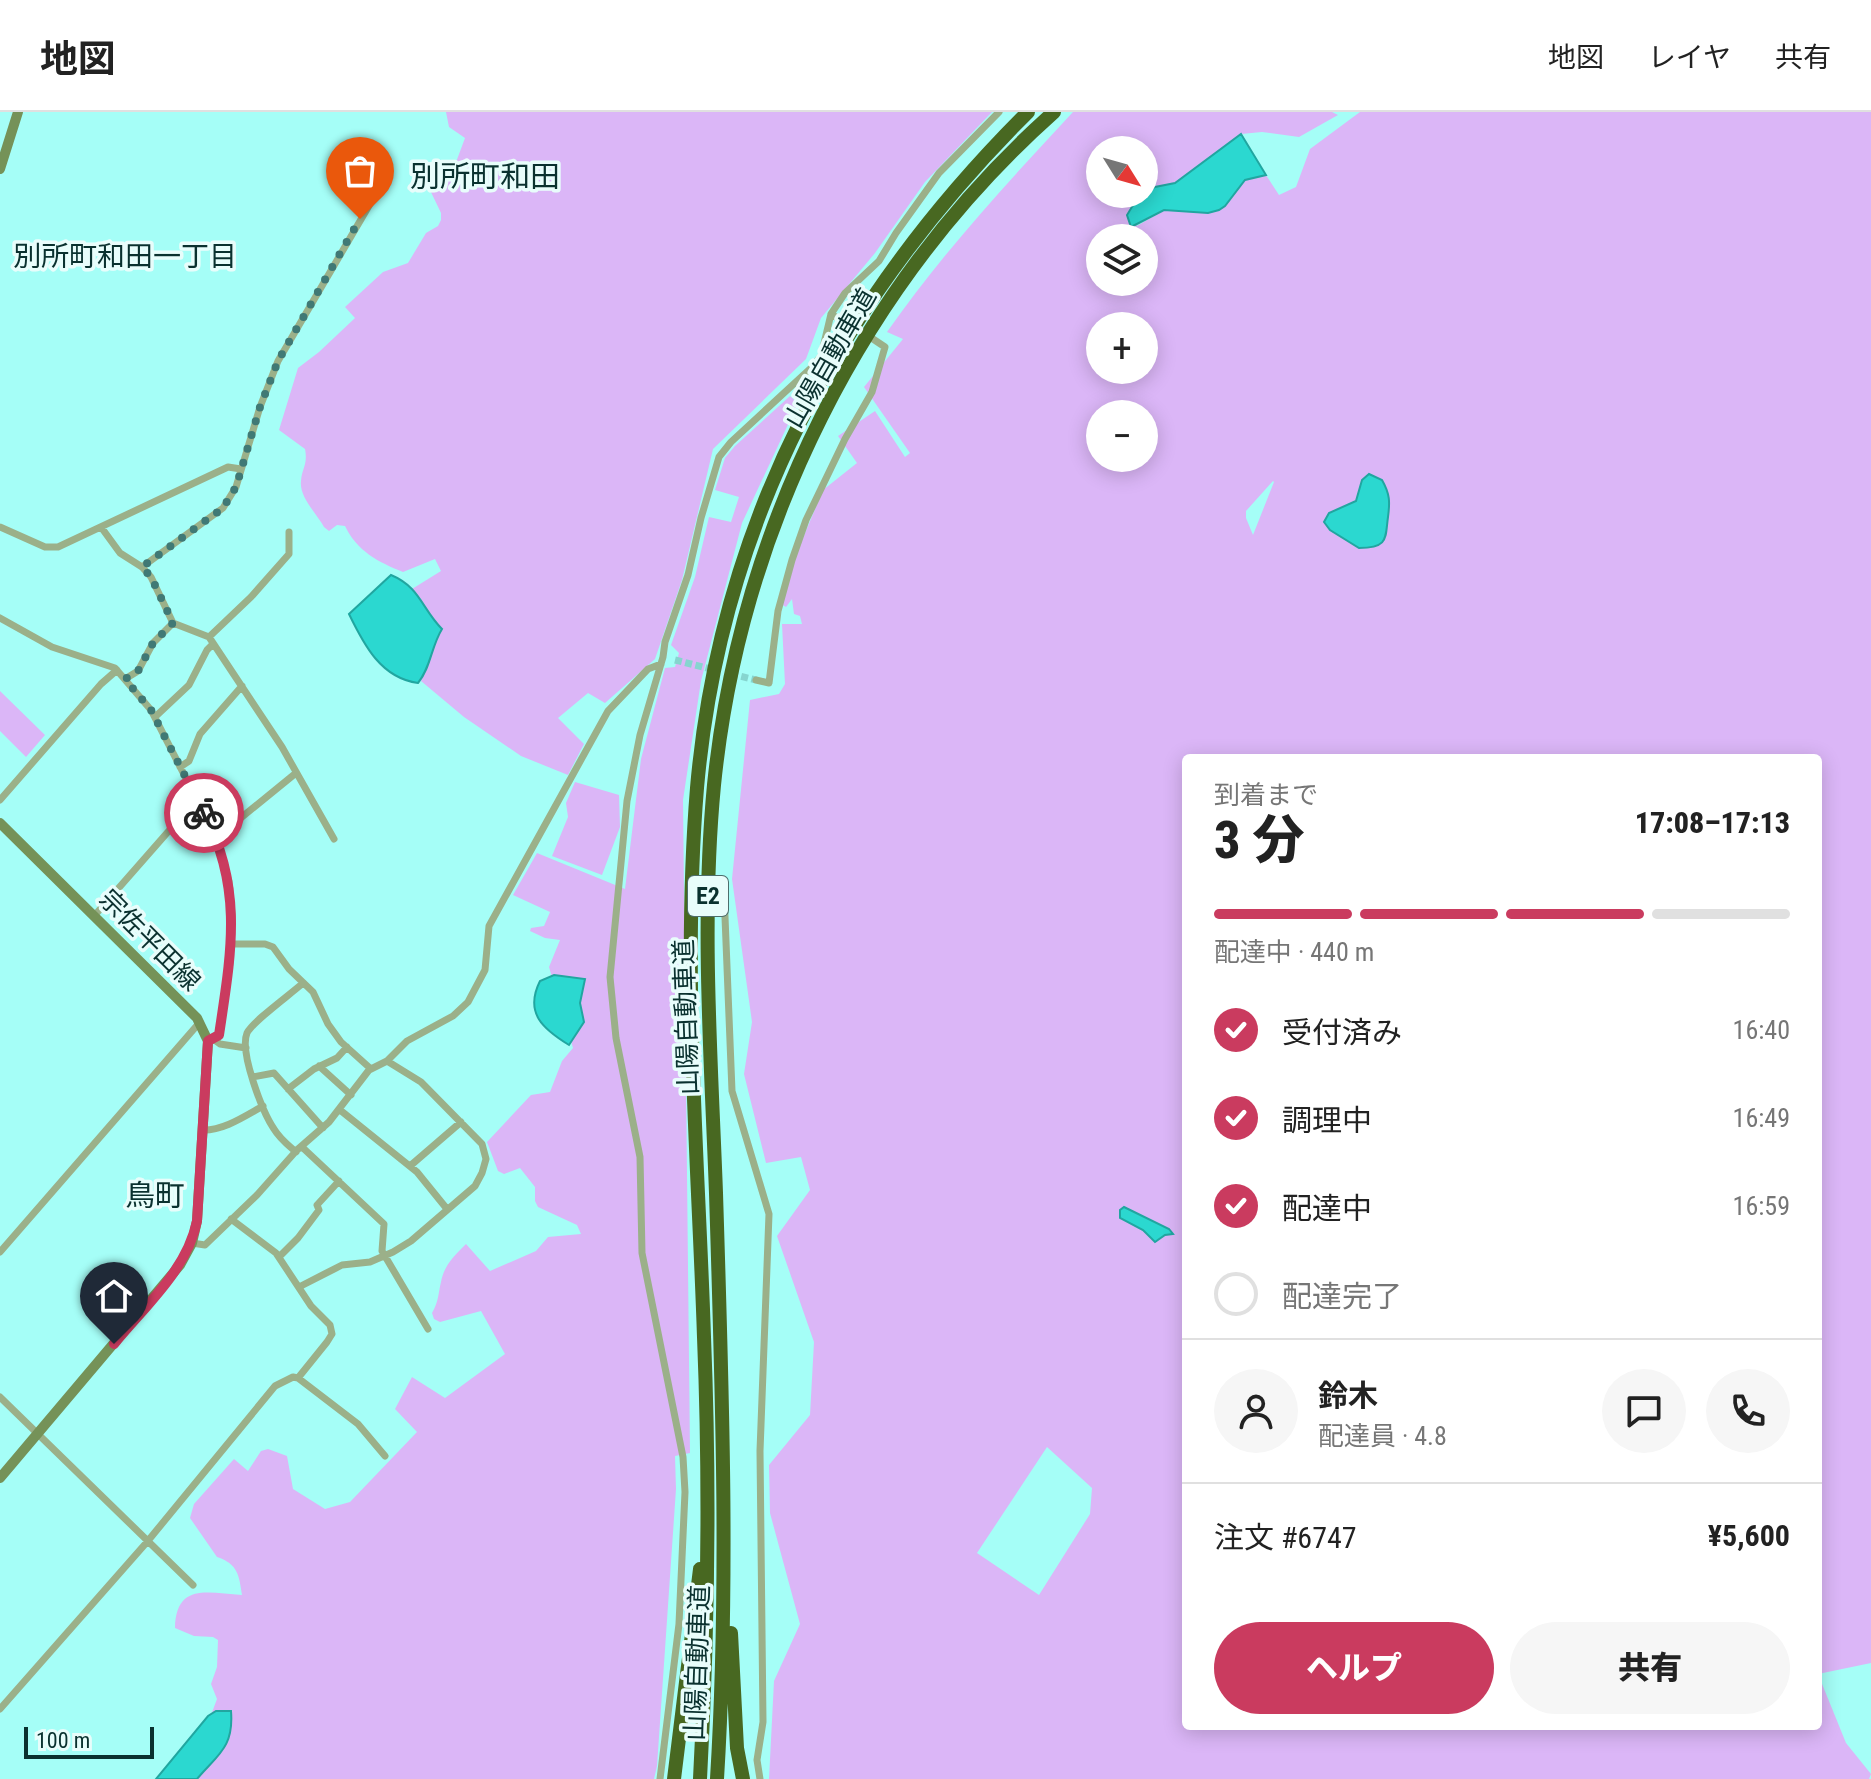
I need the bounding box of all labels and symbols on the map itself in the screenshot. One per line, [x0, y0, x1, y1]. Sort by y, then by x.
north arrow [1086, 136, 1158, 208]
pin [326, 137, 394, 219]
district label: 別所町和田 [410, 159, 560, 194]
district label: 別所町和田一丁目 [13, 240, 237, 273]
street label: 山陽自動車道 [778, 283, 882, 433]
courier [164, 773, 244, 853]
road number: E2 [688, 876, 728, 916]
street label: 宗佐平田線 [93, 883, 207, 997]
street label: 山陽自動車道 [668, 939, 704, 1095]
district label: 鳥町 [125, 1178, 185, 1213]
pin [80, 1262, 148, 1344]
street label: 山陽自動車道 [679, 1585, 715, 1741]
scale bar [24, 1723, 154, 1759]

